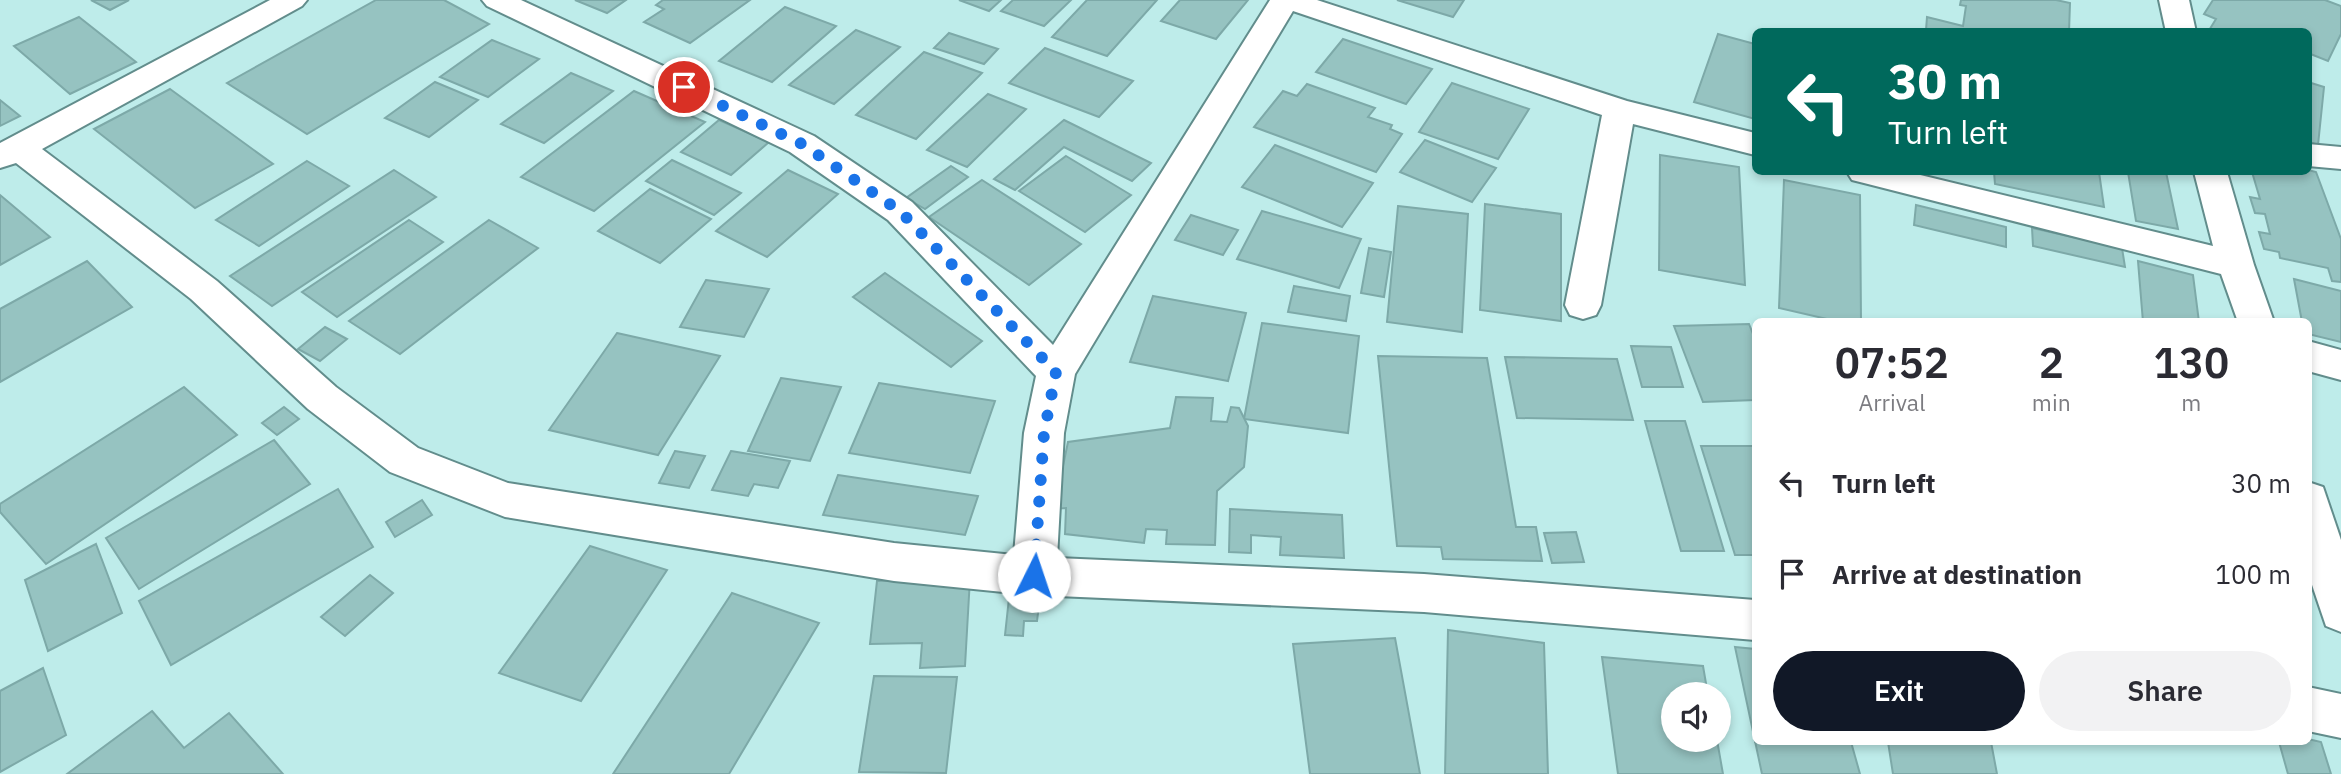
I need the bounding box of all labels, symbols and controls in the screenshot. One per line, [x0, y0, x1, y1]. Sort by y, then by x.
text: 30 m [1888, 49, 2002, 112]
icon: left [1773, 56, 1864, 147]
pin [654, 57, 714, 117]
icon: arrive [665, 68, 703, 106]
text: Turn left [1888, 111, 2008, 153]
text: 07:52 [1835, 335, 1949, 390]
text: 2 [2039, 335, 2064, 390]
text: 130 [2154, 335, 2229, 390]
text: Arrival [1858, 387, 1925, 417]
text: min [2032, 387, 2071, 417]
text: m [2181, 387, 2201, 417]
icon: left [1773, 464, 1811, 502]
text: Turn left [1832, 466, 1935, 500]
text: 30 m [2231, 466, 2291, 500]
position arrow [997, 539, 1071, 613]
icon: arrive [1773, 555, 1811, 593]
text: Arrive at destination [1832, 557, 2082, 591]
text: 100 m [2215, 557, 2291, 591]
button: Exit [1773, 651, 2025, 731]
button: Share [2039, 651, 2291, 731]
map controls [1661, 682, 1731, 752]
button: sound [1661, 682, 1731, 752]

